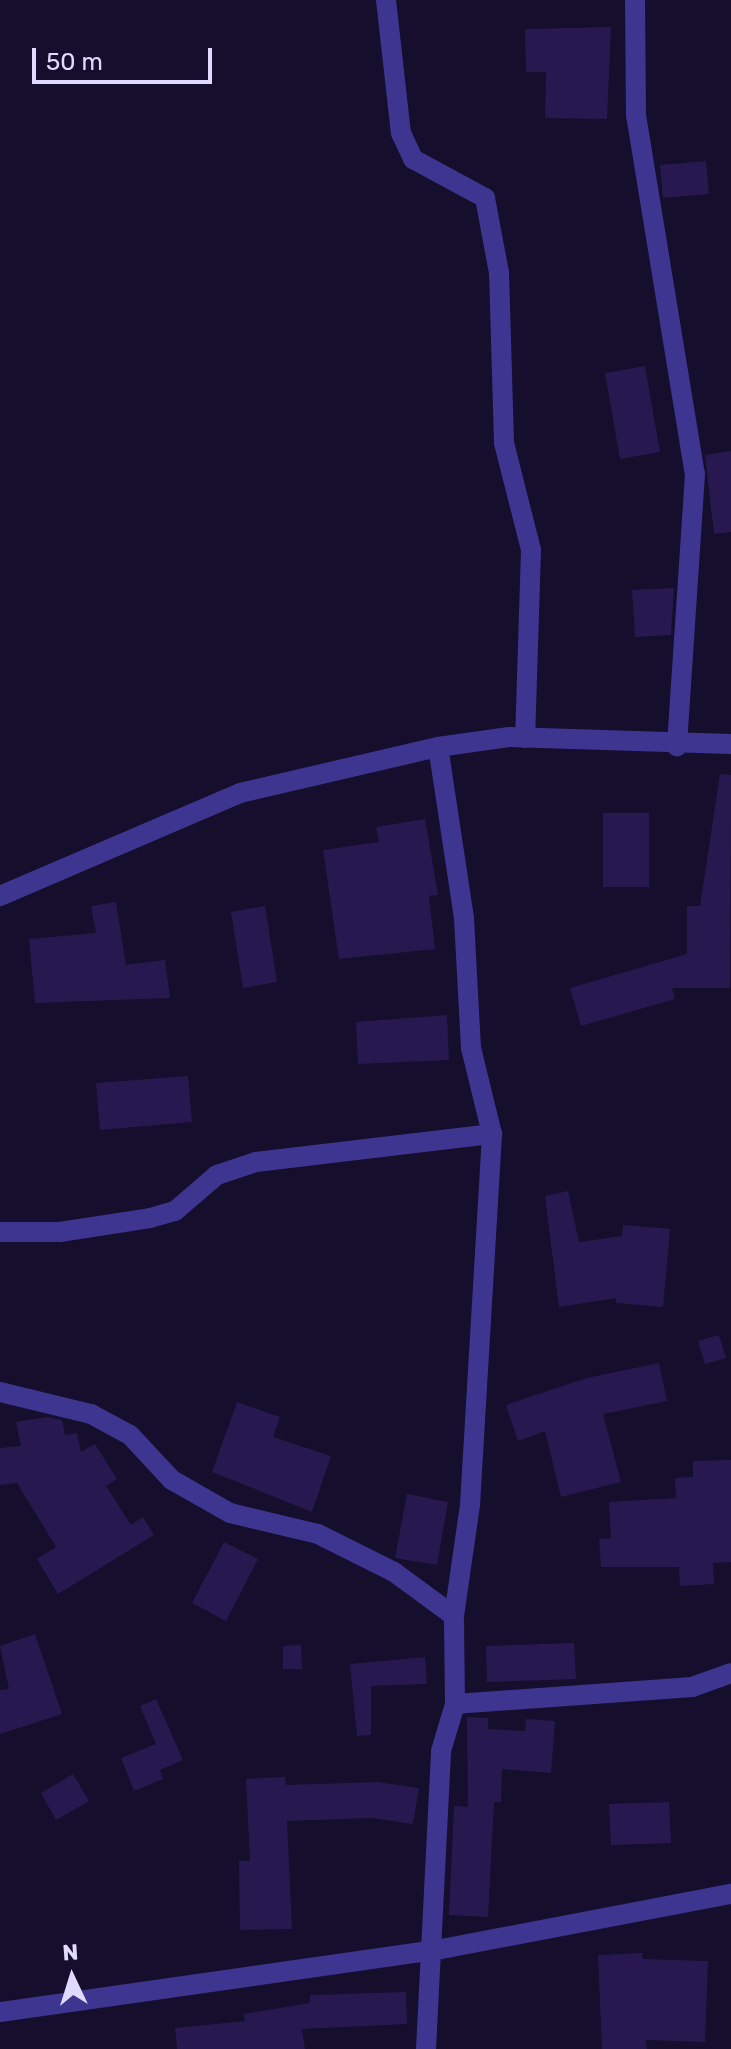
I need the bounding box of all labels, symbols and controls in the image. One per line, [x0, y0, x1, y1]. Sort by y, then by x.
scale bar [36, 32, 216, 82]
text: 50 m [46, 48, 103, 76]
north arrow [32, 1937, 112, 2017]
text: N [61, 1939, 79, 1967]

